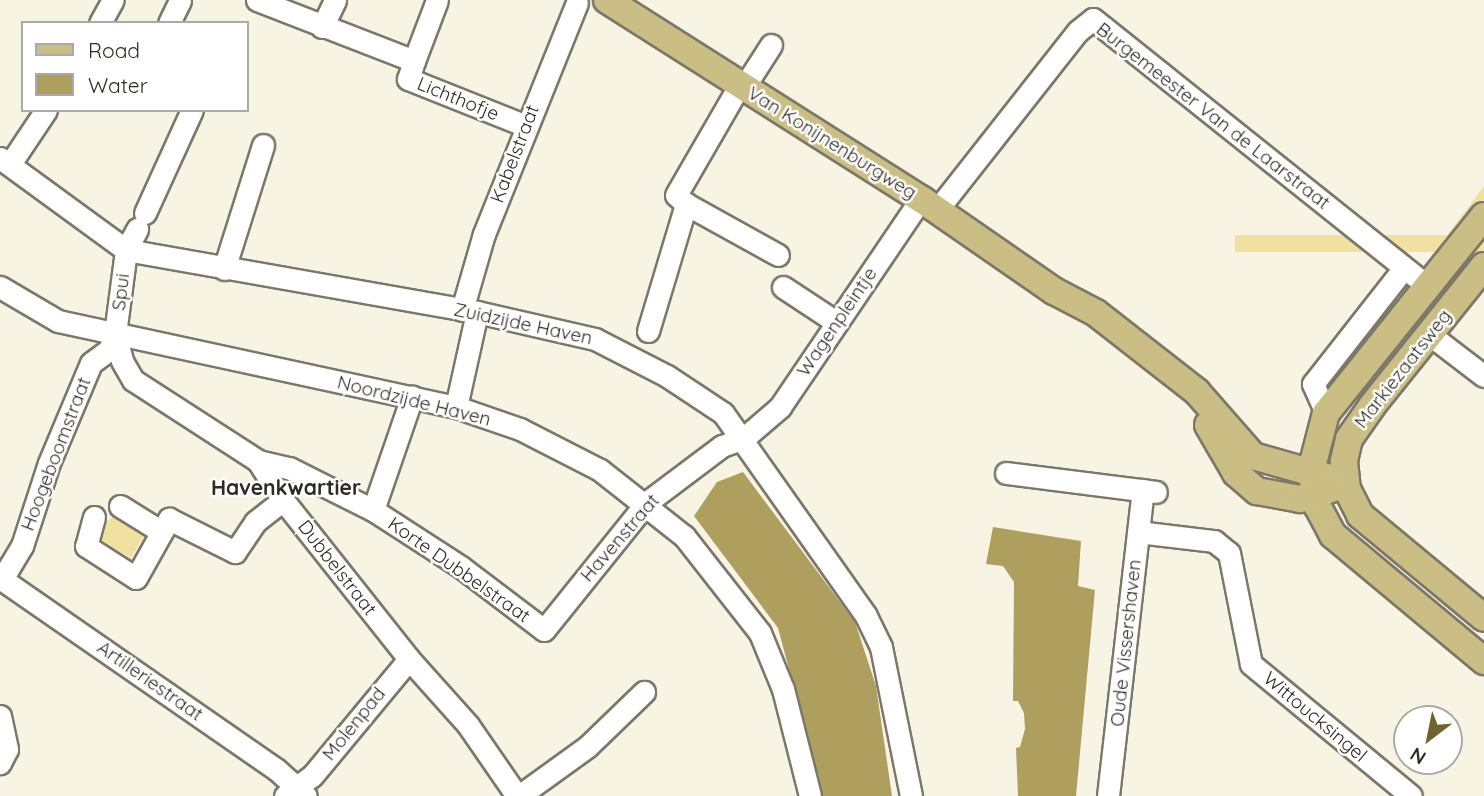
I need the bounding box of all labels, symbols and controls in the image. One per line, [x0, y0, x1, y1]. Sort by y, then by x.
street label: Burgemeester Van de Laarstraat [1092, 18, 1334, 214]
legend [21, 21, 248, 112]
text: Road [88, 37, 140, 63]
text: Water [88, 72, 148, 98]
street label: Lichthofje [414, 72, 502, 126]
street label: Van Konijnenburgweg [743, 82, 921, 204]
street label: Kabelstraat [486, 102, 544, 206]
street label: Wagenpleintje [792, 263, 882, 381]
street label: Spui [107, 272, 135, 312]
street label: Zuidzijde Haven [452, 298, 594, 350]
street label: Markiezaatsweg [1350, 305, 1456, 433]
street label: Noordzijde Haven [335, 371, 493, 431]
street label: Hoogeboomstraat [16, 374, 96, 534]
district label: Havenkwartier [211, 474, 361, 500]
street label: Havenstraat [576, 489, 664, 587]
street label: Korte Dubbelstraat [384, 512, 534, 628]
street label: Dubbelstraat [293, 516, 381, 620]
street label: Oude Vissershaven [1106, 558, 1146, 728]
street label: Artilleriestraat [93, 636, 207, 726]
street label: Wittoucksingel [1259, 667, 1371, 767]
street label: Molenpad [318, 683, 390, 765]
north arrow [1393, 705, 1463, 775]
text: N [1406, 742, 1430, 770]

